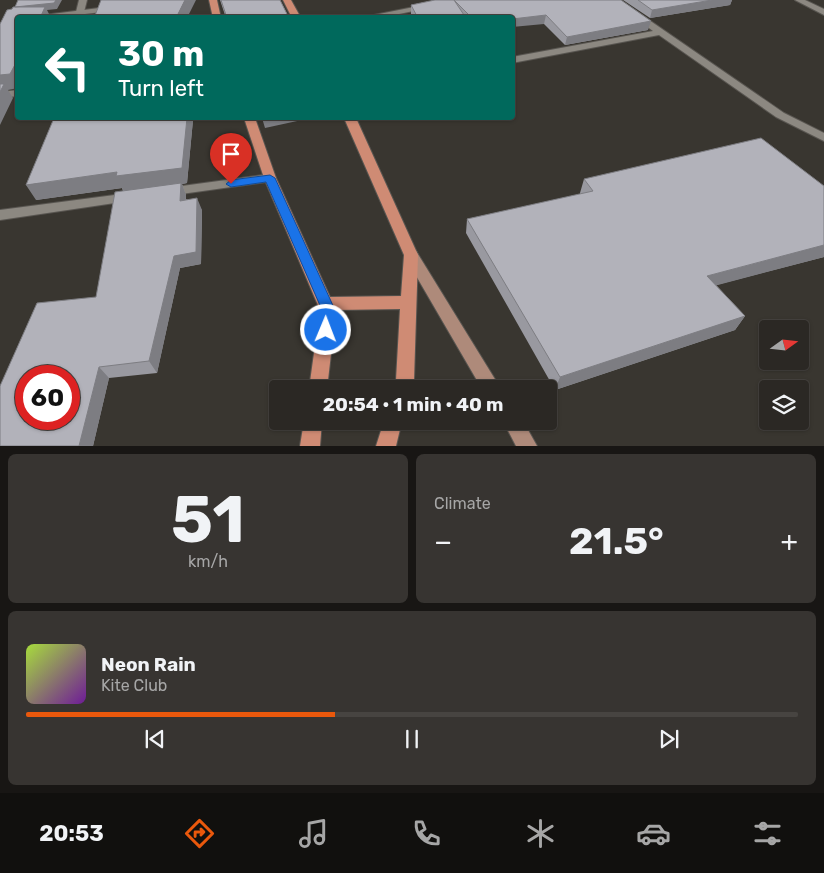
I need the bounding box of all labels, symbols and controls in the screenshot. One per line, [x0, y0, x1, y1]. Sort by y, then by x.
text: 30 m [118, 33, 204, 75]
icon: left [35, 35, 100, 100]
text: Turn left [118, 75, 204, 102]
pin [210, 133, 252, 184]
icon: arrive [217, 140, 245, 168]
position arrow [299, 303, 351, 355]
north arrow [759, 320, 809, 370]
map controls [759, 320, 809, 430]
speed limit sign: 60 [15, 365, 80, 430]
button: layers [759, 380, 809, 430]
text: 20:54 · 1 min · 40 m [323, 393, 503, 416]
text: 51 [171, 481, 245, 558]
text: Climate [434, 494, 491, 513]
text: 21.5° [569, 518, 664, 564]
text: − [434, 525, 452, 558]
text: + [781, 525, 798, 558]
text: km/h [188, 552, 228, 571]
text: Neon Rain [101, 653, 196, 676]
text: Kite Club [101, 676, 167, 695]
icon: previous [141, 725, 169, 753]
icon: pause [398, 725, 426, 753]
icon: next [655, 725, 683, 753]
icon: directions [182, 816, 217, 851]
icon: music [296, 816, 331, 851]
icon: phone [409, 816, 444, 851]
icon: climate [523, 816, 558, 851]
icon: car [636, 816, 671, 851]
icon: filters [750, 816, 785, 851]
text: 20:53 [39, 820, 104, 847]

